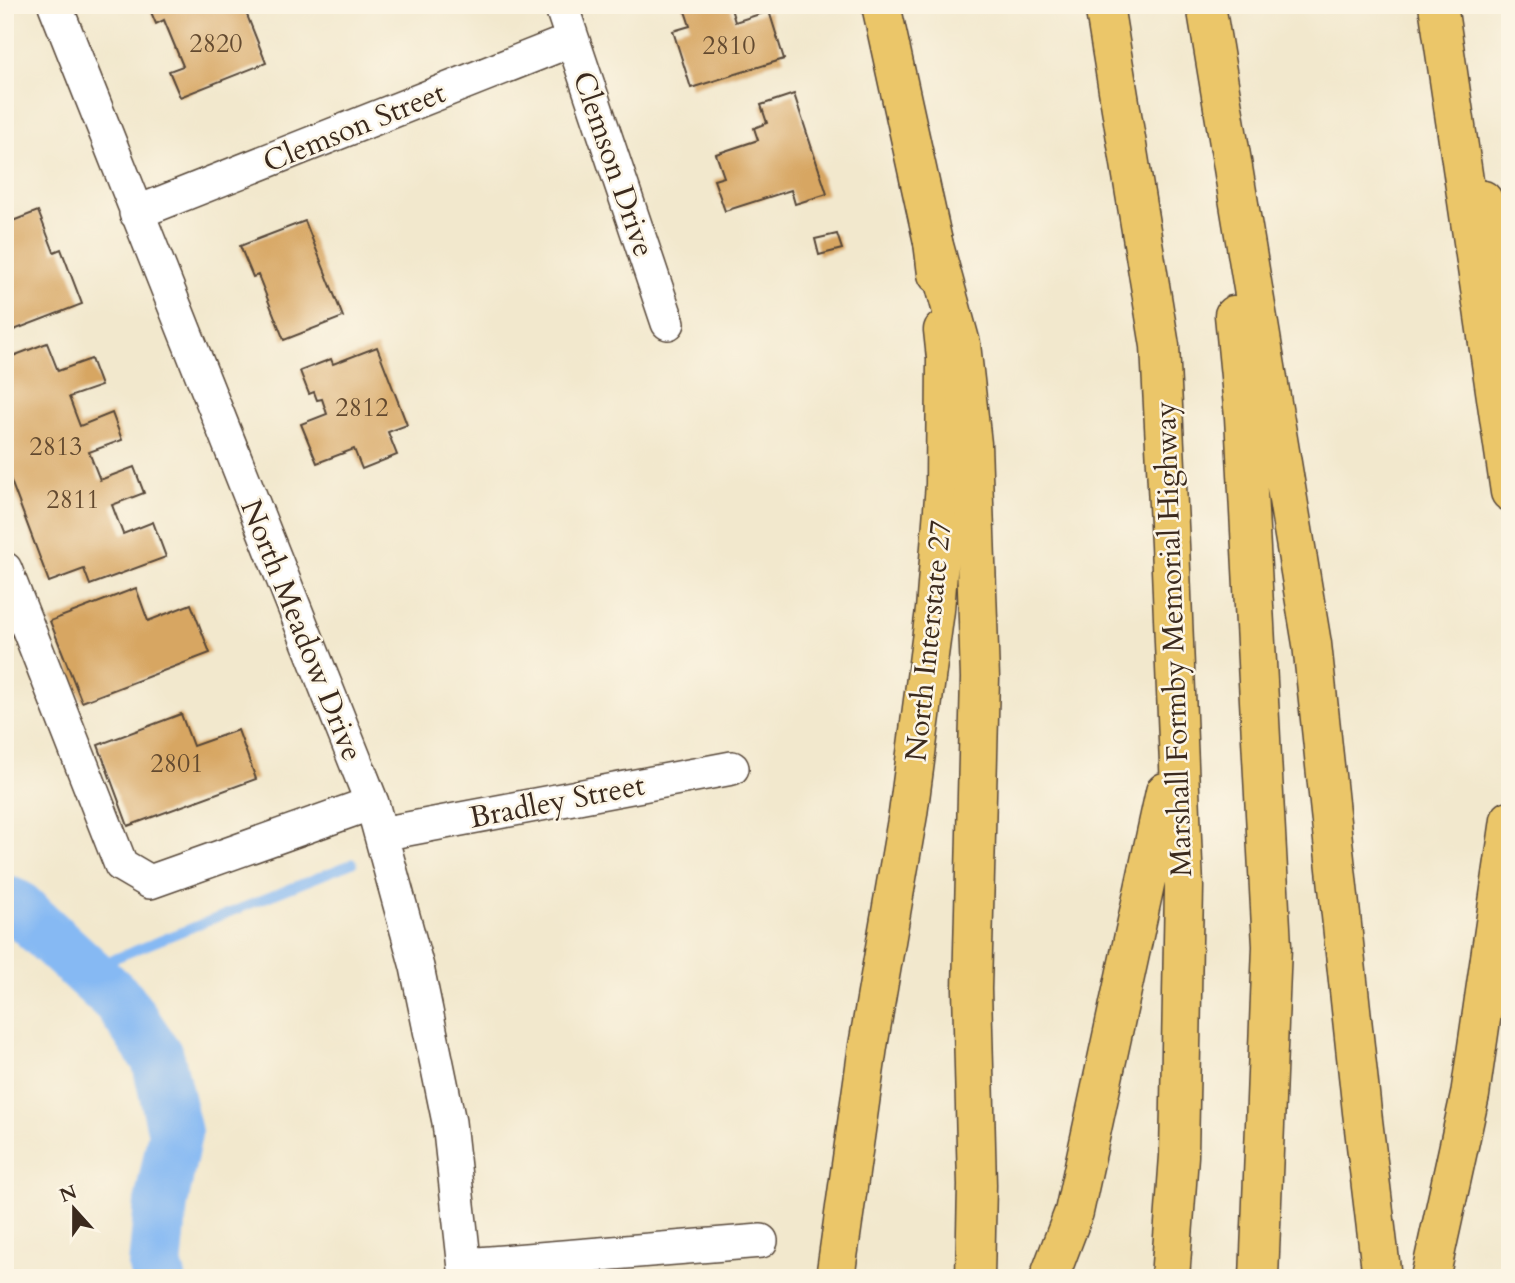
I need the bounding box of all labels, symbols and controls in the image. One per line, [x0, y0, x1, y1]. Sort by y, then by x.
house number: 2820 [189, 26, 243, 61]
house number: 2810 [702, 28, 756, 63]
street label: Clemson Drive [563, 66, 664, 262]
street label: Clemson Street [257, 72, 452, 183]
house number: 2812 [335, 390, 389, 425]
street label: Marshall Formby Memorial Highway [1145, 400, 1202, 877]
house number: 2813 [29, 429, 83, 464]
house number: 2811 [46, 482, 100, 517]
street label: North Meadow Drive [230, 493, 373, 767]
street label: North Interstate 27 [895, 518, 962, 764]
house number: 2801 [150, 746, 204, 781]
street label: Bradley Street [466, 764, 649, 839]
north arrow [38, 1174, 108, 1244]
text: N [56, 1179, 81, 1209]

